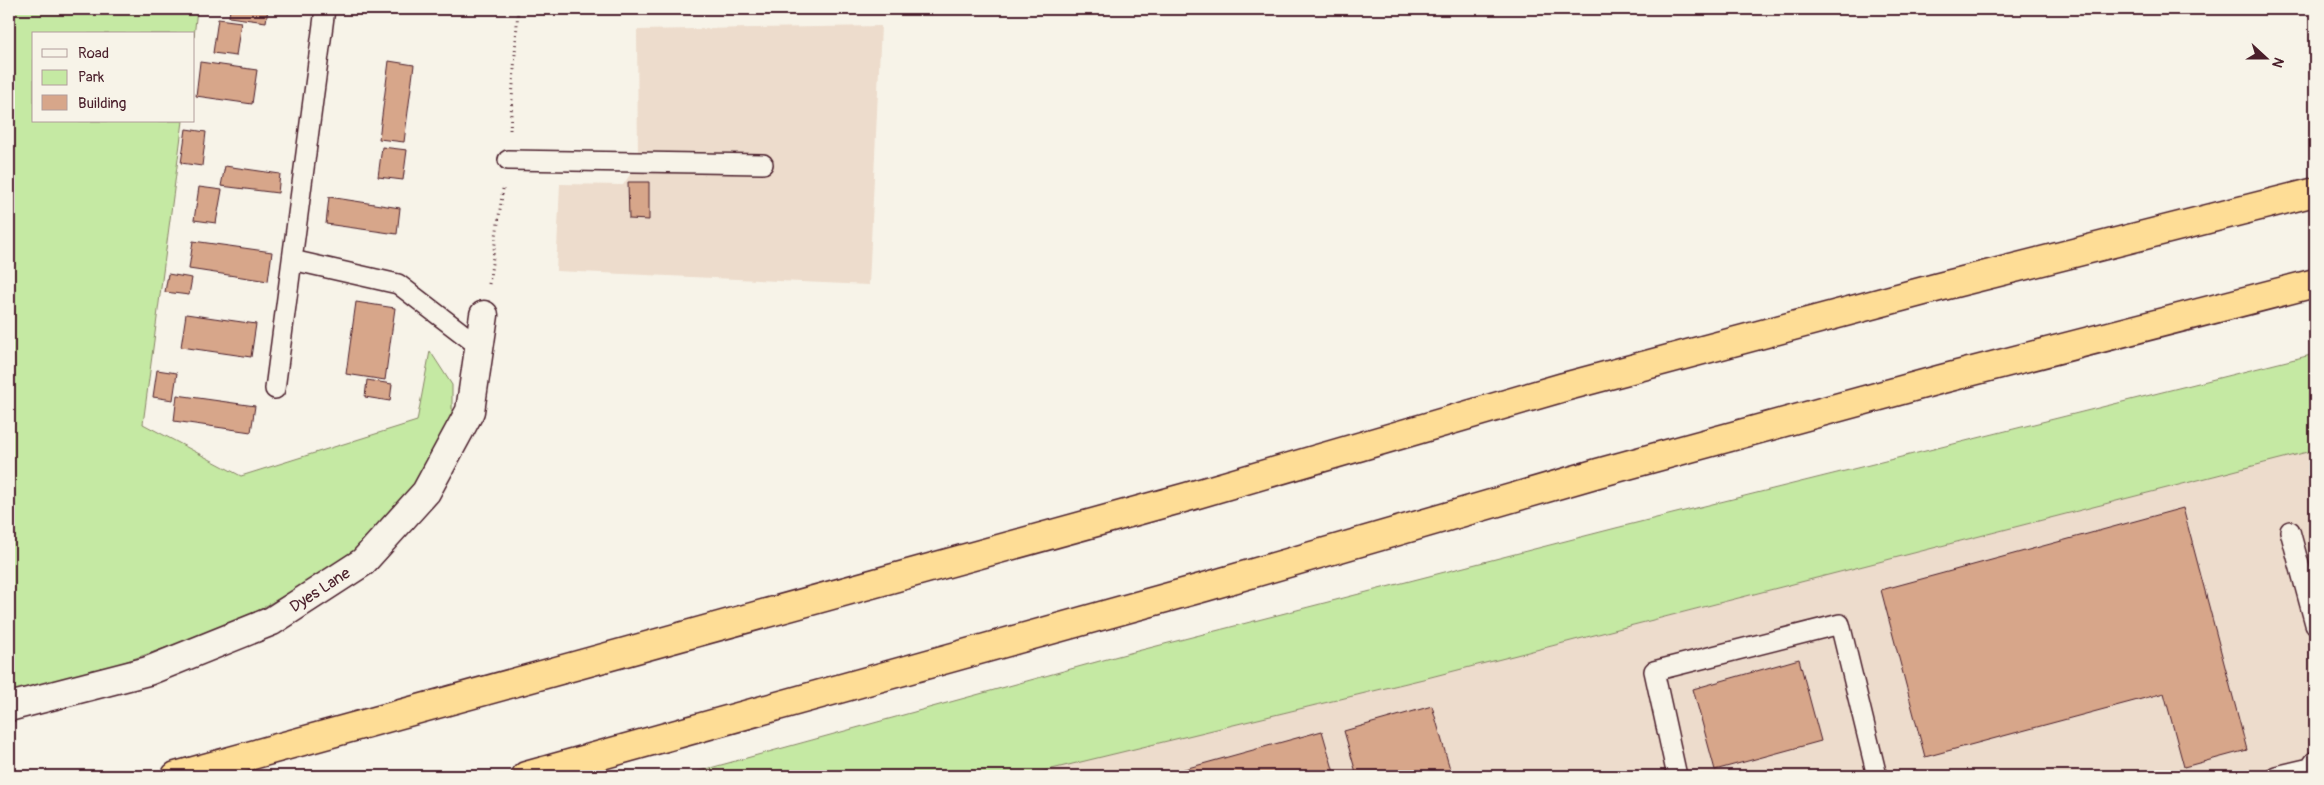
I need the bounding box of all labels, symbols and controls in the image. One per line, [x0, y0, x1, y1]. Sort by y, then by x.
legend [32, 32, 195, 122]
north arrow [2242, 32, 2292, 82]
text: Road [78, 44, 109, 63]
text: N [2268, 55, 2287, 70]
text: Park [78, 68, 105, 87]
text: Building [78, 94, 126, 113]
street label: Dyes Lane [286, 563, 354, 617]

